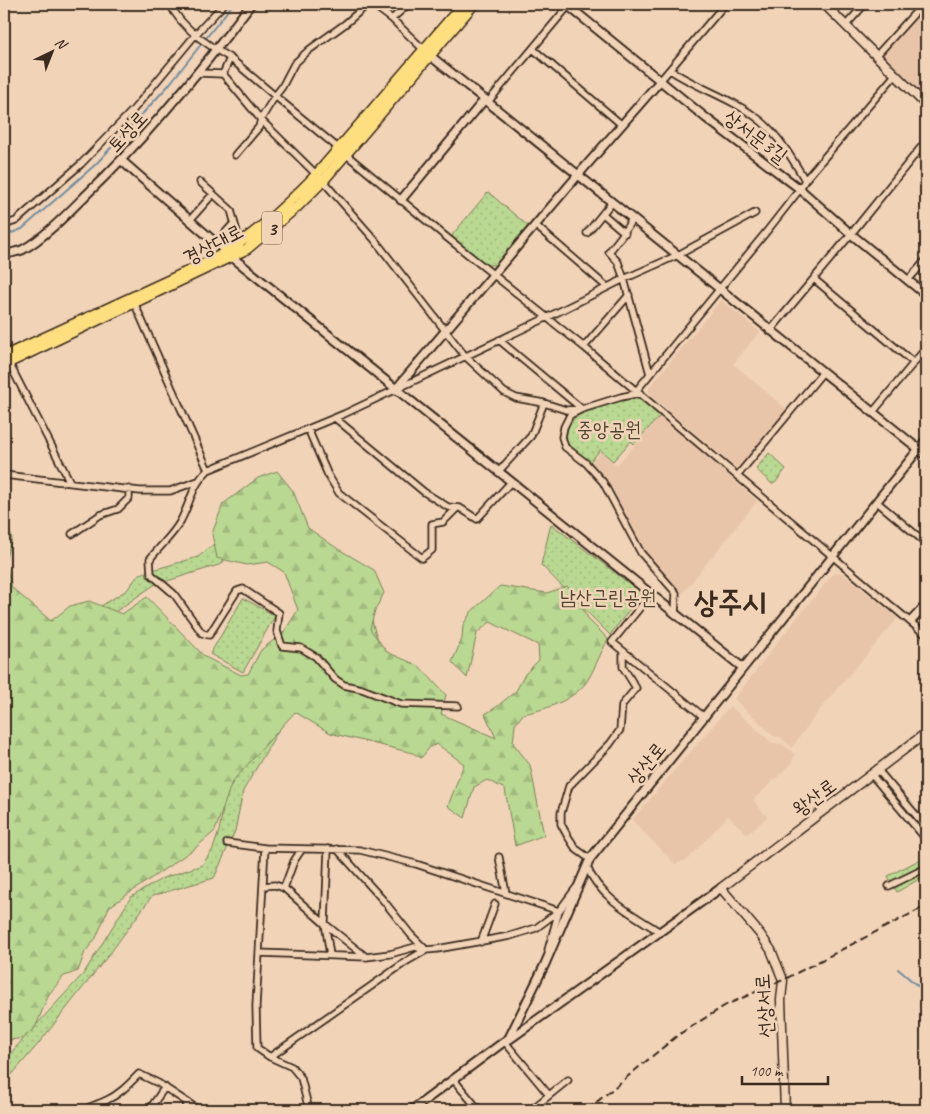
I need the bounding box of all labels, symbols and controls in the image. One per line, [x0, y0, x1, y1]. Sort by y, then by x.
north arrow [28, 28, 78, 78]
text: N [52, 34, 71, 54]
street label: 상서문3길 [719, 104, 793, 168]
street label: 토성로 [102, 105, 153, 158]
road number: 3 [262, 212, 282, 244]
street label: 경상대로 [179, 218, 248, 271]
park label: 중앙공원 [577, 417, 641, 442]
district label: 상주시 [694, 583, 766, 621]
park label: 남산근린공원 [560, 585, 656, 610]
street label: 상산로 [621, 737, 671, 790]
street label: 왕산로 [787, 773, 841, 822]
street label: 선상서로 [750, 973, 779, 1039]
scale bar [742, 1054, 829, 1086]
text: 100 m [750, 1062, 784, 1081]

